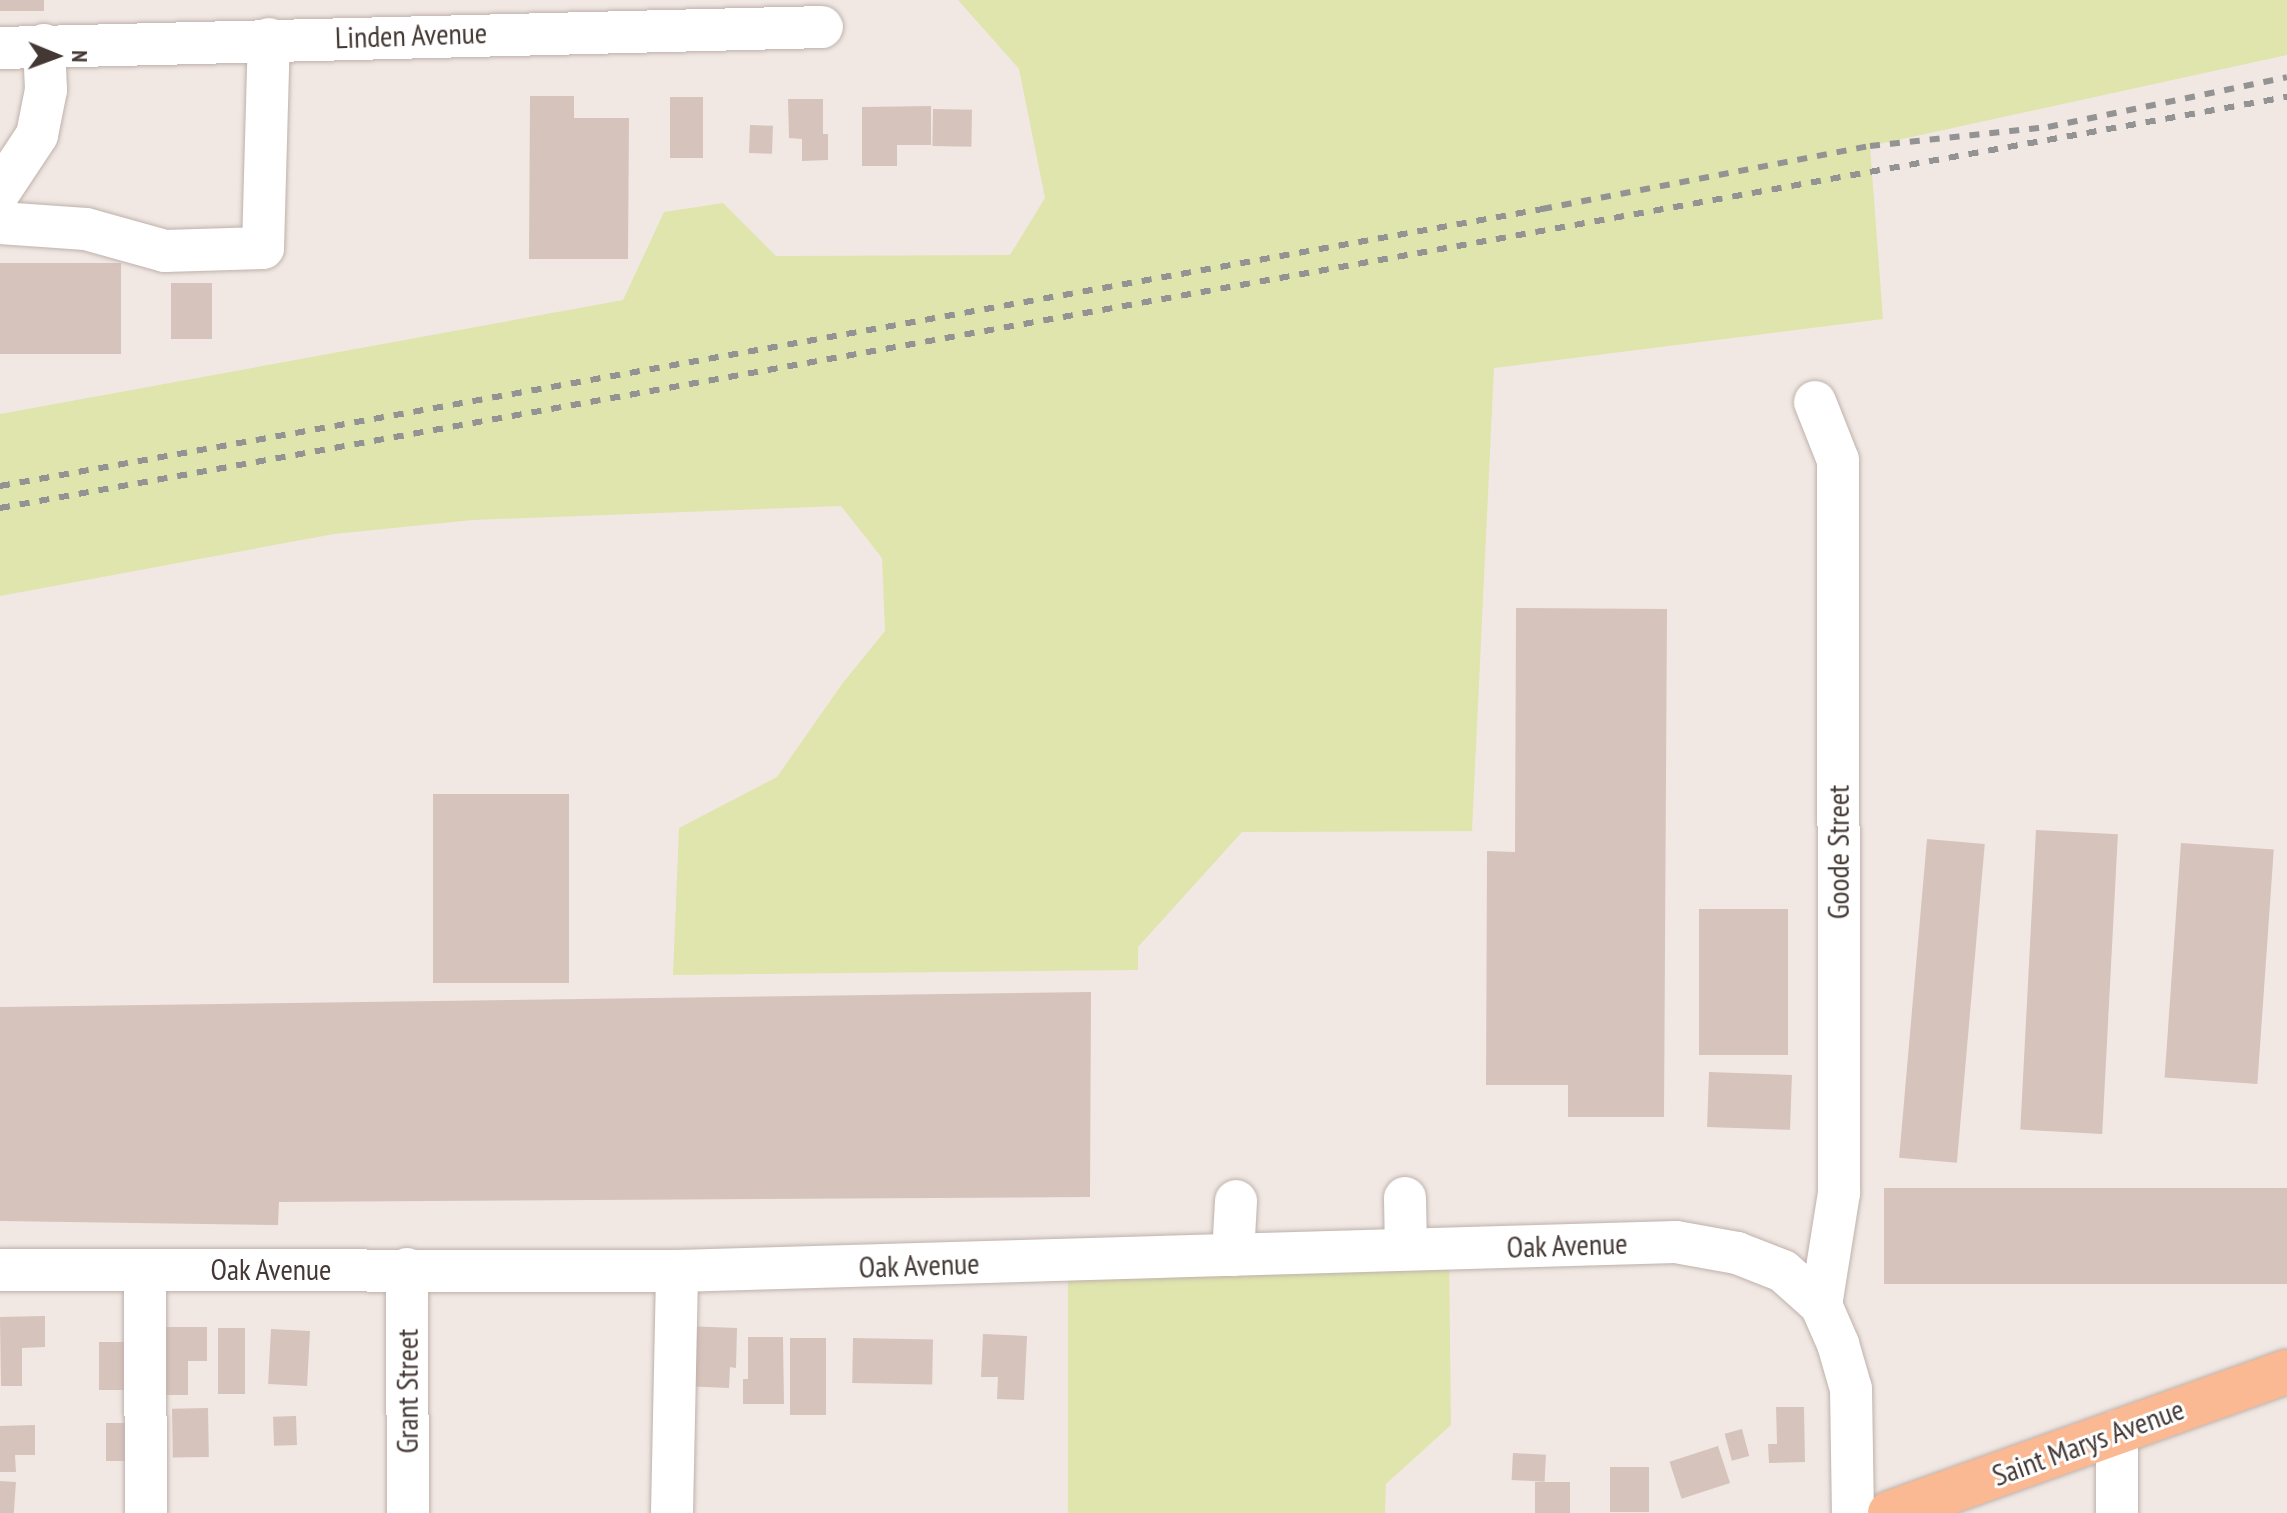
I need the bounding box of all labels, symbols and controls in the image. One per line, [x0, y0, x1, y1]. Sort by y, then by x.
street label: Linden Avenue [334, 14, 488, 56]
north arrow [16, 16, 96, 96]
text: N [66, 50, 94, 63]
street label: Goode Street [1820, 785, 1856, 919]
street label: Oak Avenue [1505, 1225, 1629, 1265]
street label: Oak Avenue [857, 1245, 981, 1285]
street label: Oak Avenue [210, 1251, 332, 1287]
street label: Grant Street [389, 1329, 425, 1453]
street label: Saint Marys Avenue [1987, 1391, 2189, 1493]

